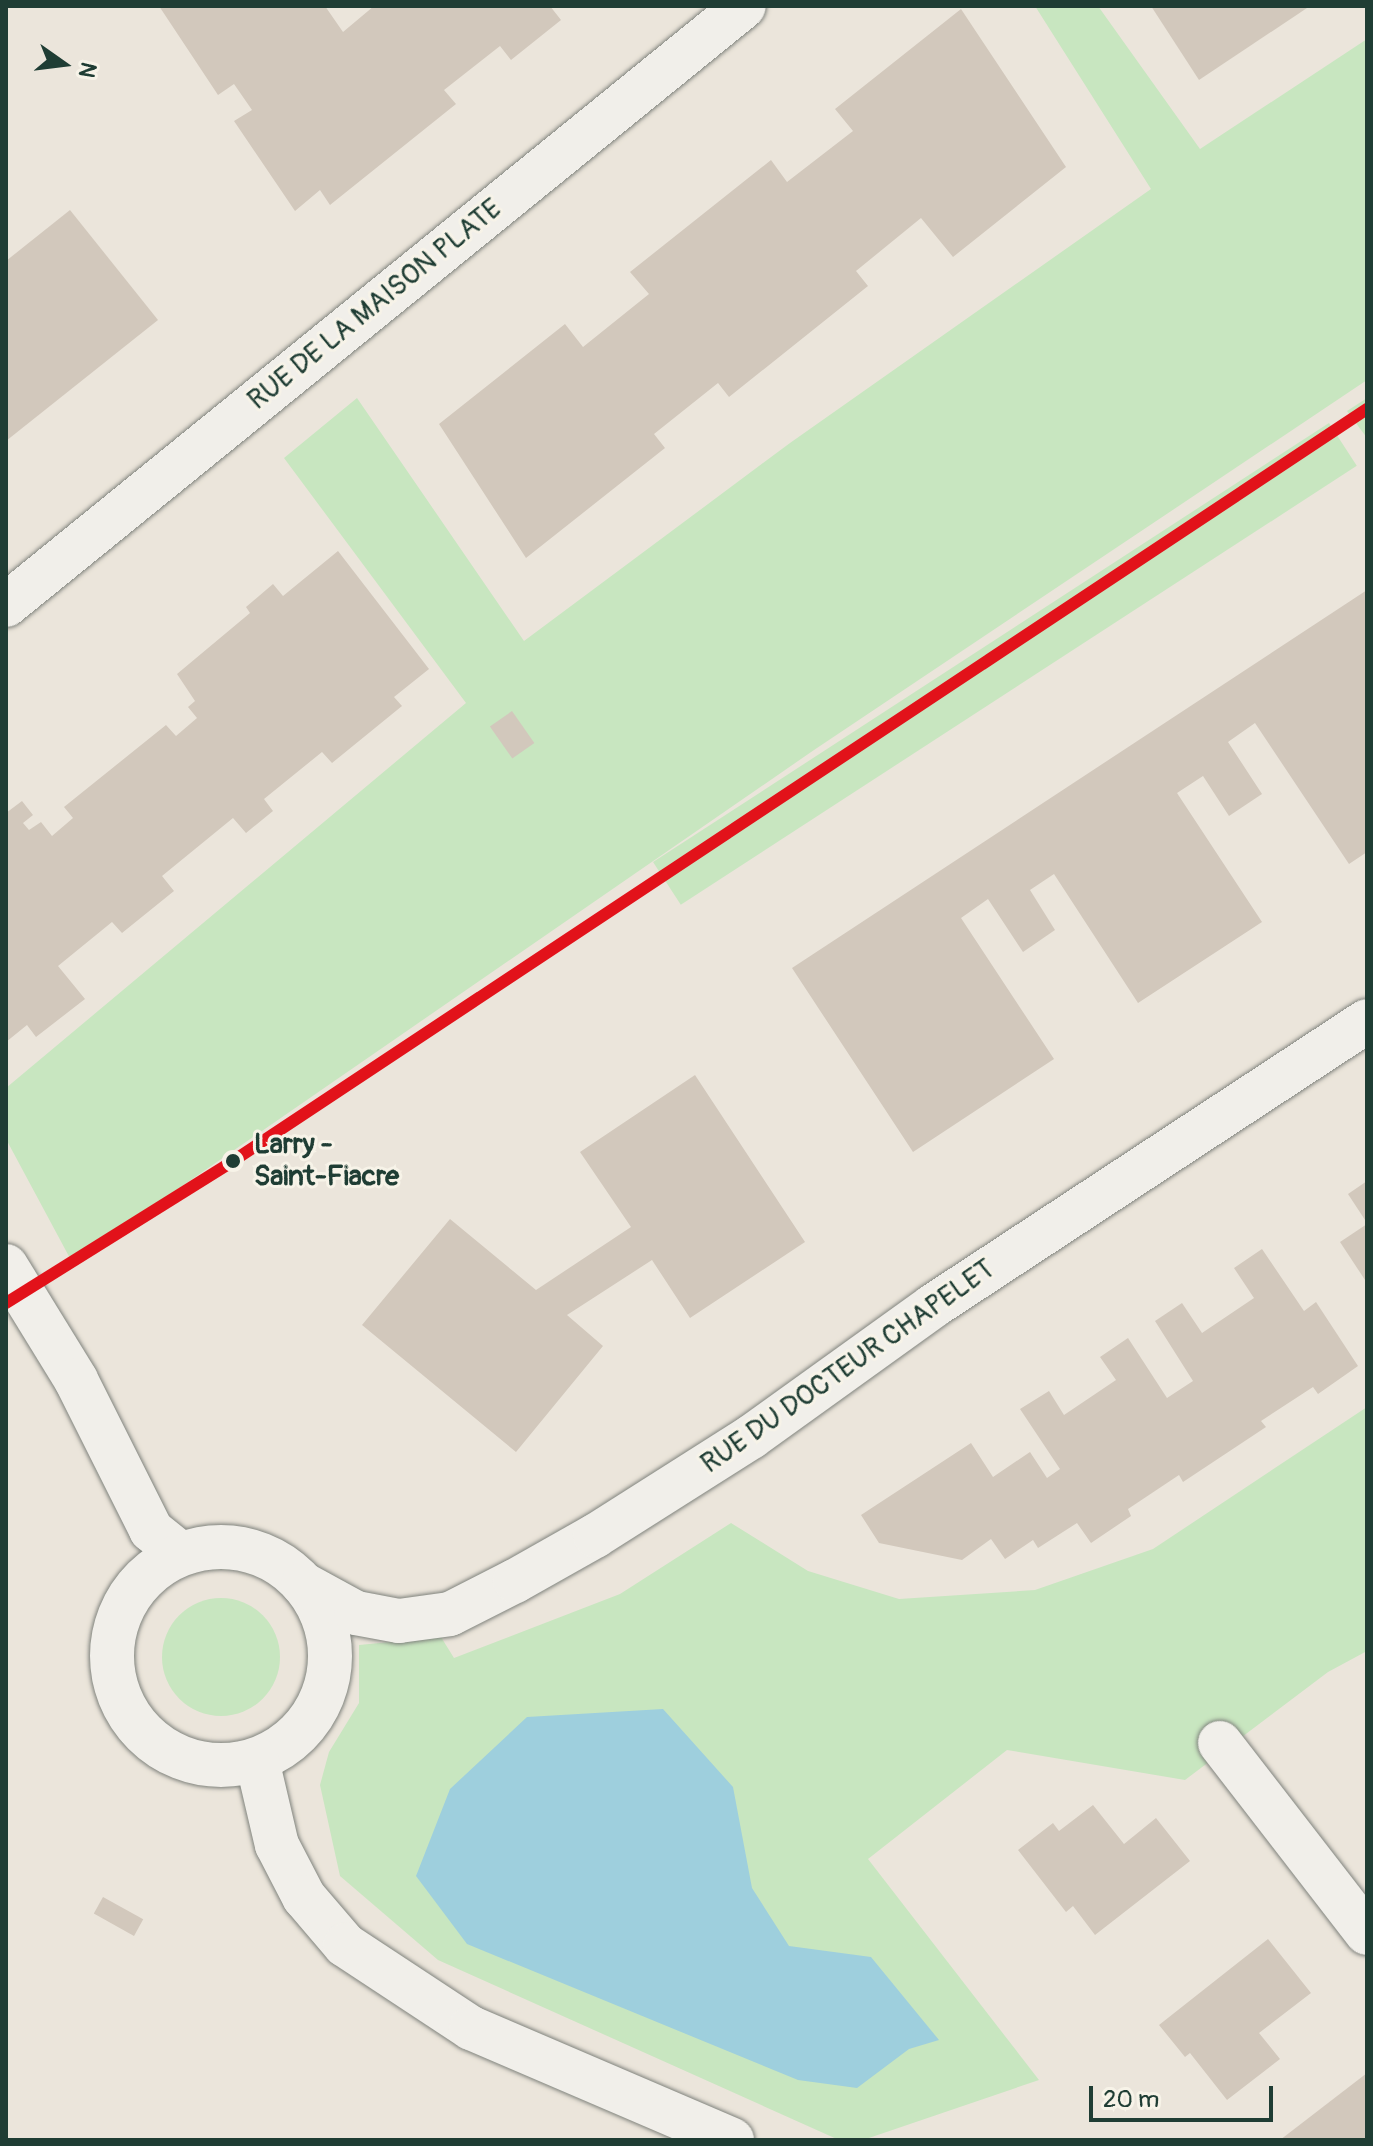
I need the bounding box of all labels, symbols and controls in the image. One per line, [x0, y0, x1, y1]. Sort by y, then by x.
north arrow [24, 24, 104, 104]
text: N [72, 59, 103, 80]
street label: RUE DE LA MAISON PLATE [242, 192, 508, 418]
place label: Larry - Saint-Fiacre [254, 1128, 399, 1194]
marker: Larry - Saint-Fiacre [219, 1147, 247, 1175]
street label: RUE DU DOCTEUR CHAPELET [695, 1253, 1001, 1481]
scale bar [1093, 2070, 1277, 2120]
text: 20 m [1103, 2085, 1159, 2114]

